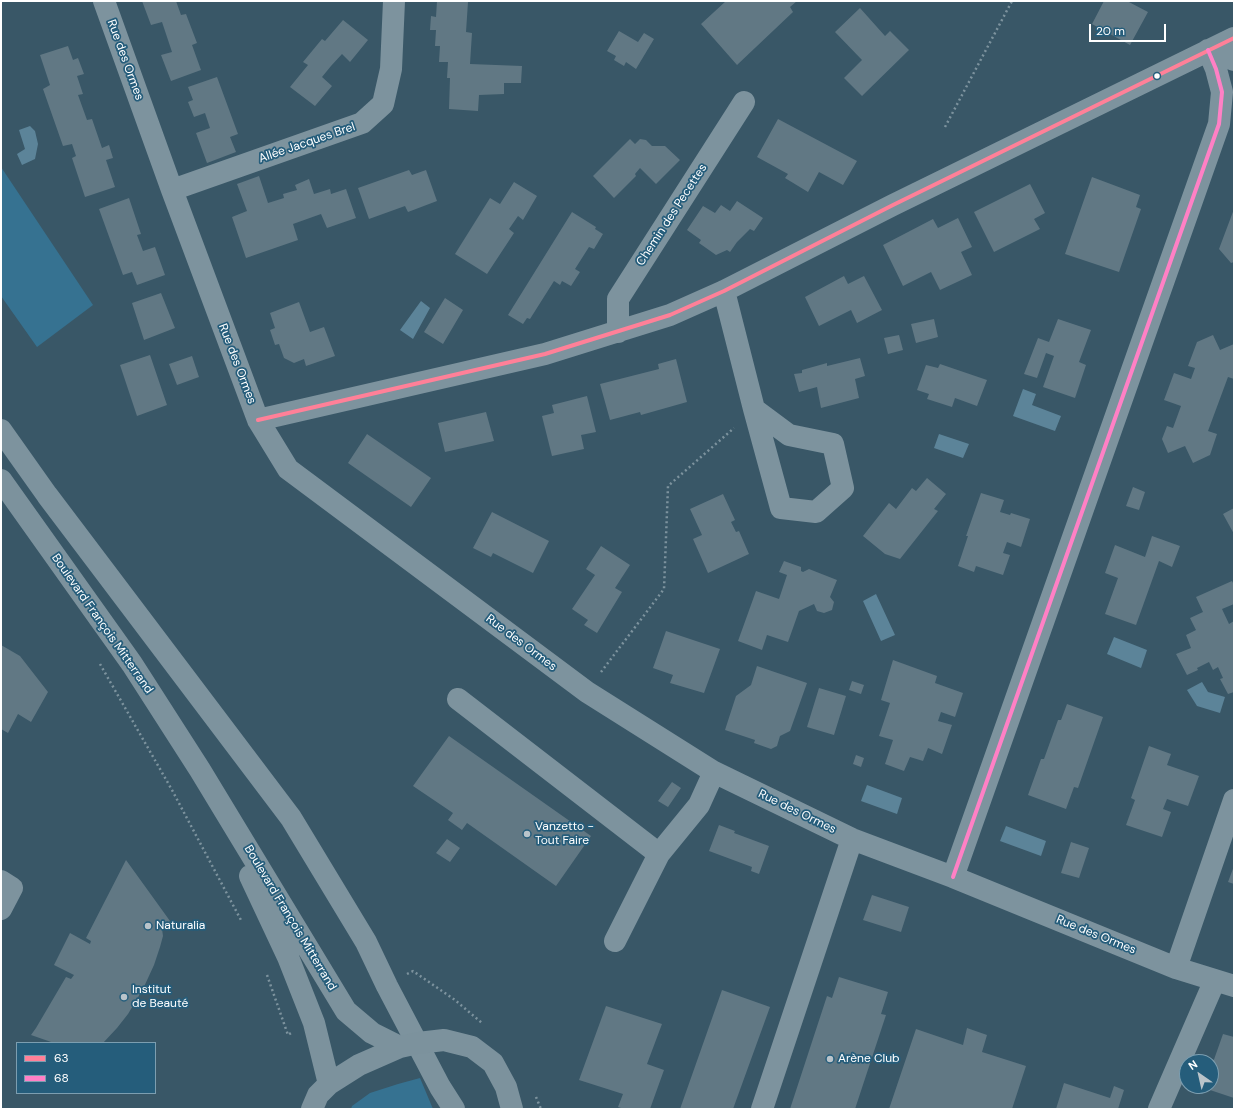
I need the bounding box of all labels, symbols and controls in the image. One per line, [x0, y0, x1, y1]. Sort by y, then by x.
scale bar [1091, 16, 1168, 42]
street label: Rue des Ormes [104, 18, 146, 102]
text: 20 m [1096, 23, 1125, 39]
unlabelled marker [1152, 71, 1162, 81]
street label: Allée Jacques Brel [257, 120, 357, 166]
street label: Chemin des Pecettes [634, 161, 710, 269]
street label: Rue des Ormes [215, 322, 259, 406]
street label: Boulevard François Mitterrand [48, 551, 156, 697]
street label: Rue des Ormes [483, 612, 559, 674]
street label: Rue des Ormes [756, 787, 838, 837]
place label: Vanzetto - Tout Faire [535, 820, 594, 848]
marker: Vanzetto - Tout Faire [522, 829, 532, 839]
street label: Boulevard François Mitterrand [241, 843, 339, 993]
street label: Rue des Ormes [1054, 912, 1138, 958]
place label: Naturalia [156, 919, 205, 933]
marker: Naturalia [143, 921, 153, 931]
place label: Institut de Beauté [132, 983, 188, 1011]
marker: Institut de Beauté [119, 992, 129, 1002]
legend [16, 1042, 156, 1094]
text: 63 [54, 1050, 69, 1066]
place label: Arène Club [838, 1052, 900, 1066]
marker: Arène Club [825, 1054, 835, 1064]
north arrow [1179, 1054, 1219, 1094]
text: N [1186, 1057, 1200, 1073]
text: 68 [54, 1070, 69, 1086]

